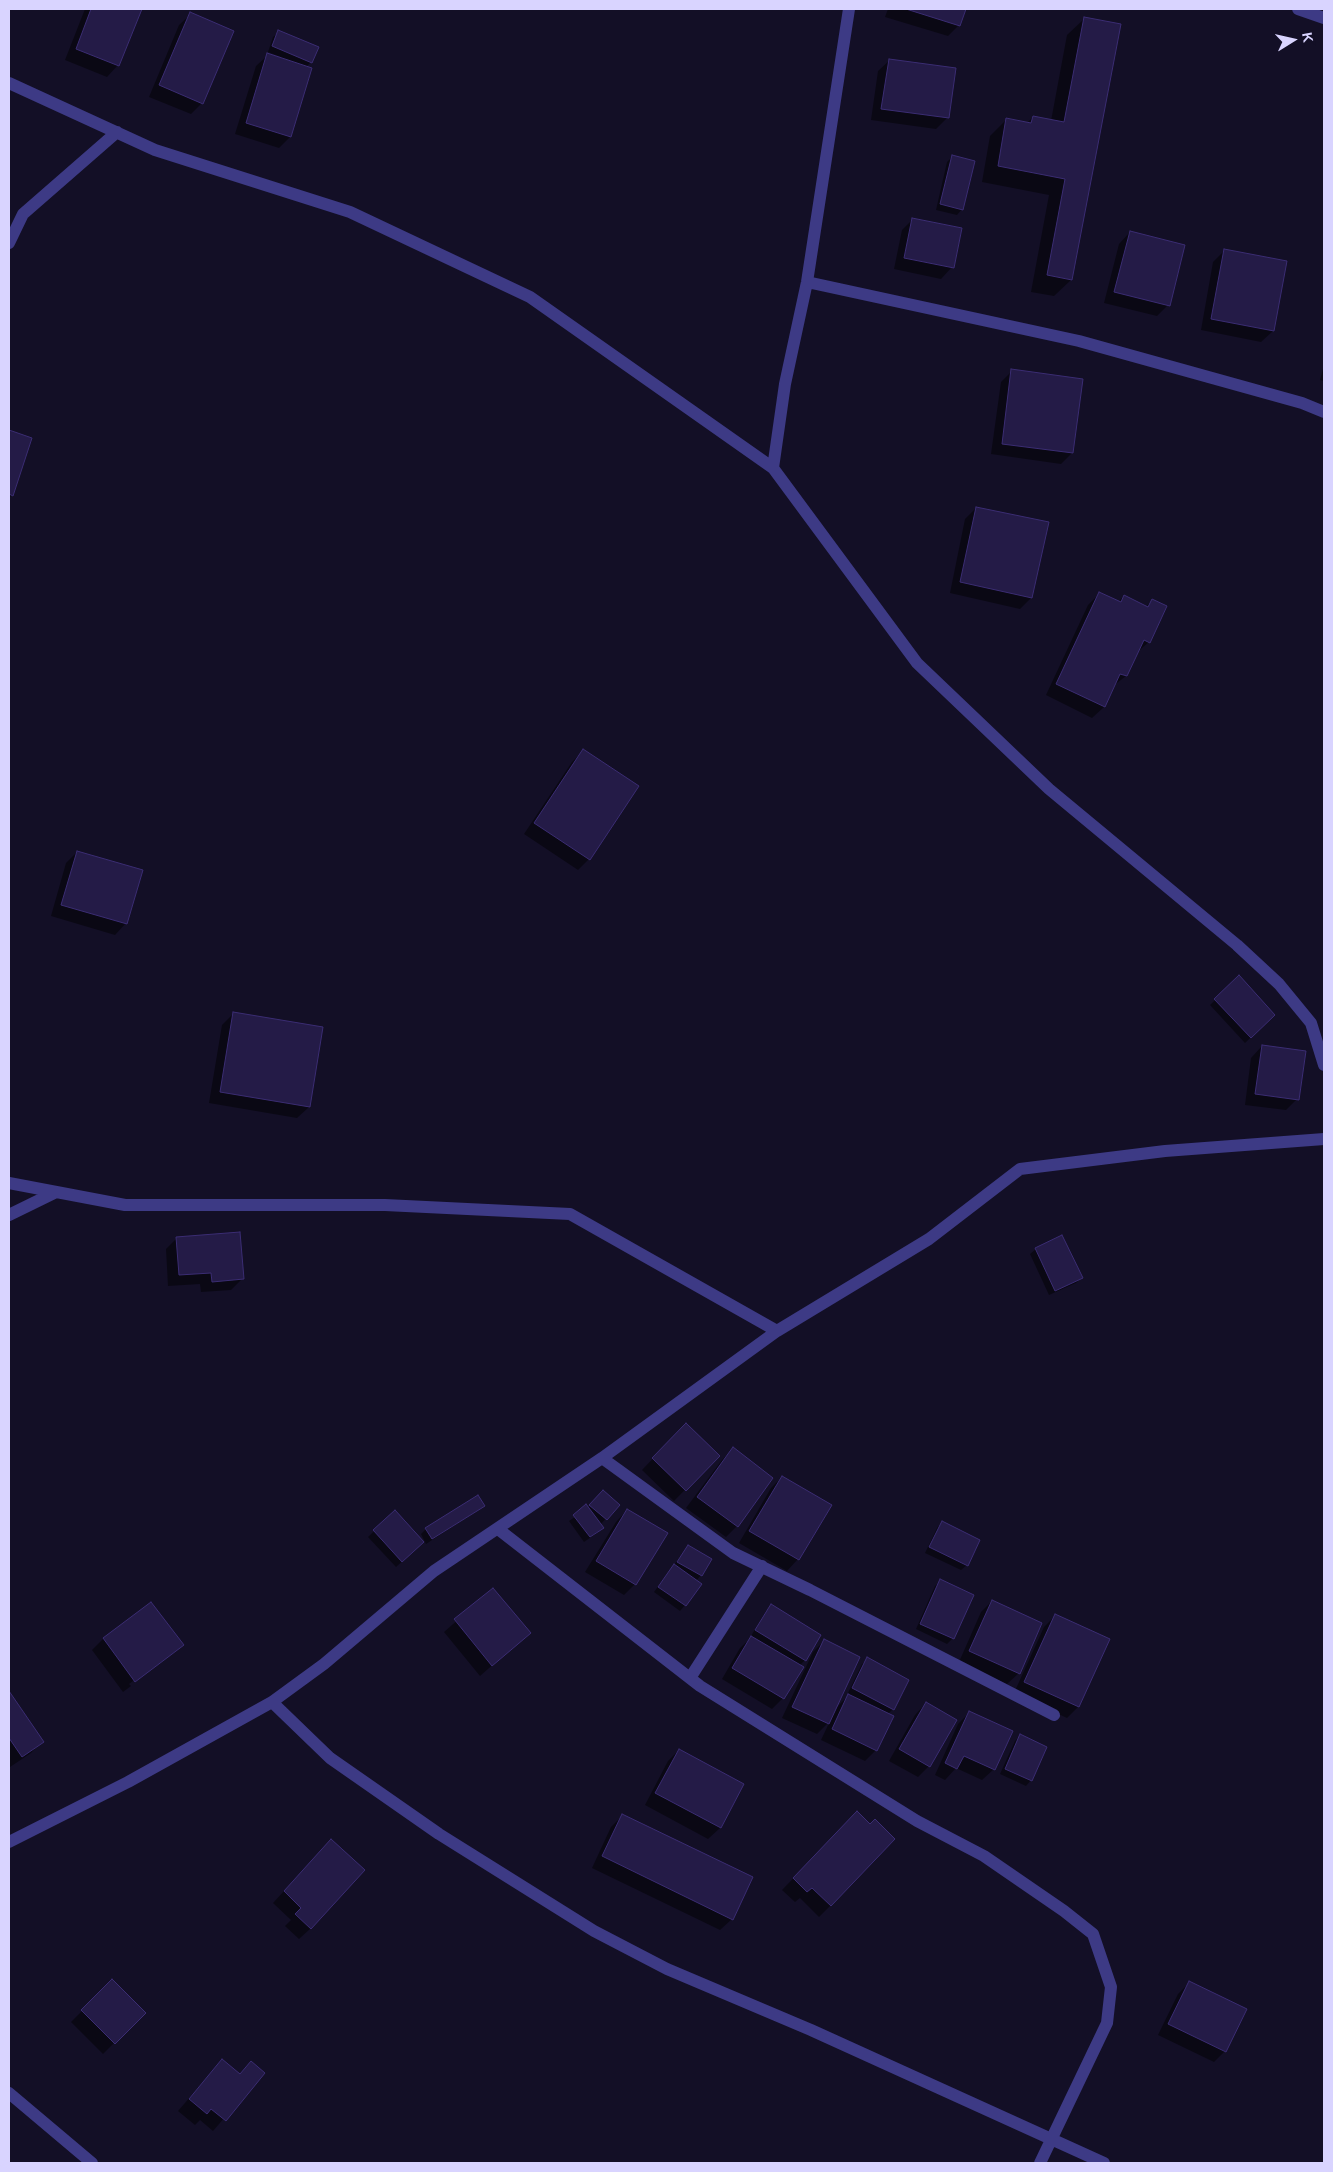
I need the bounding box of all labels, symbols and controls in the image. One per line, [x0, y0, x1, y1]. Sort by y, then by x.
north arrow [1268, 15, 1318, 65]
text: K [1299, 31, 1317, 44]

